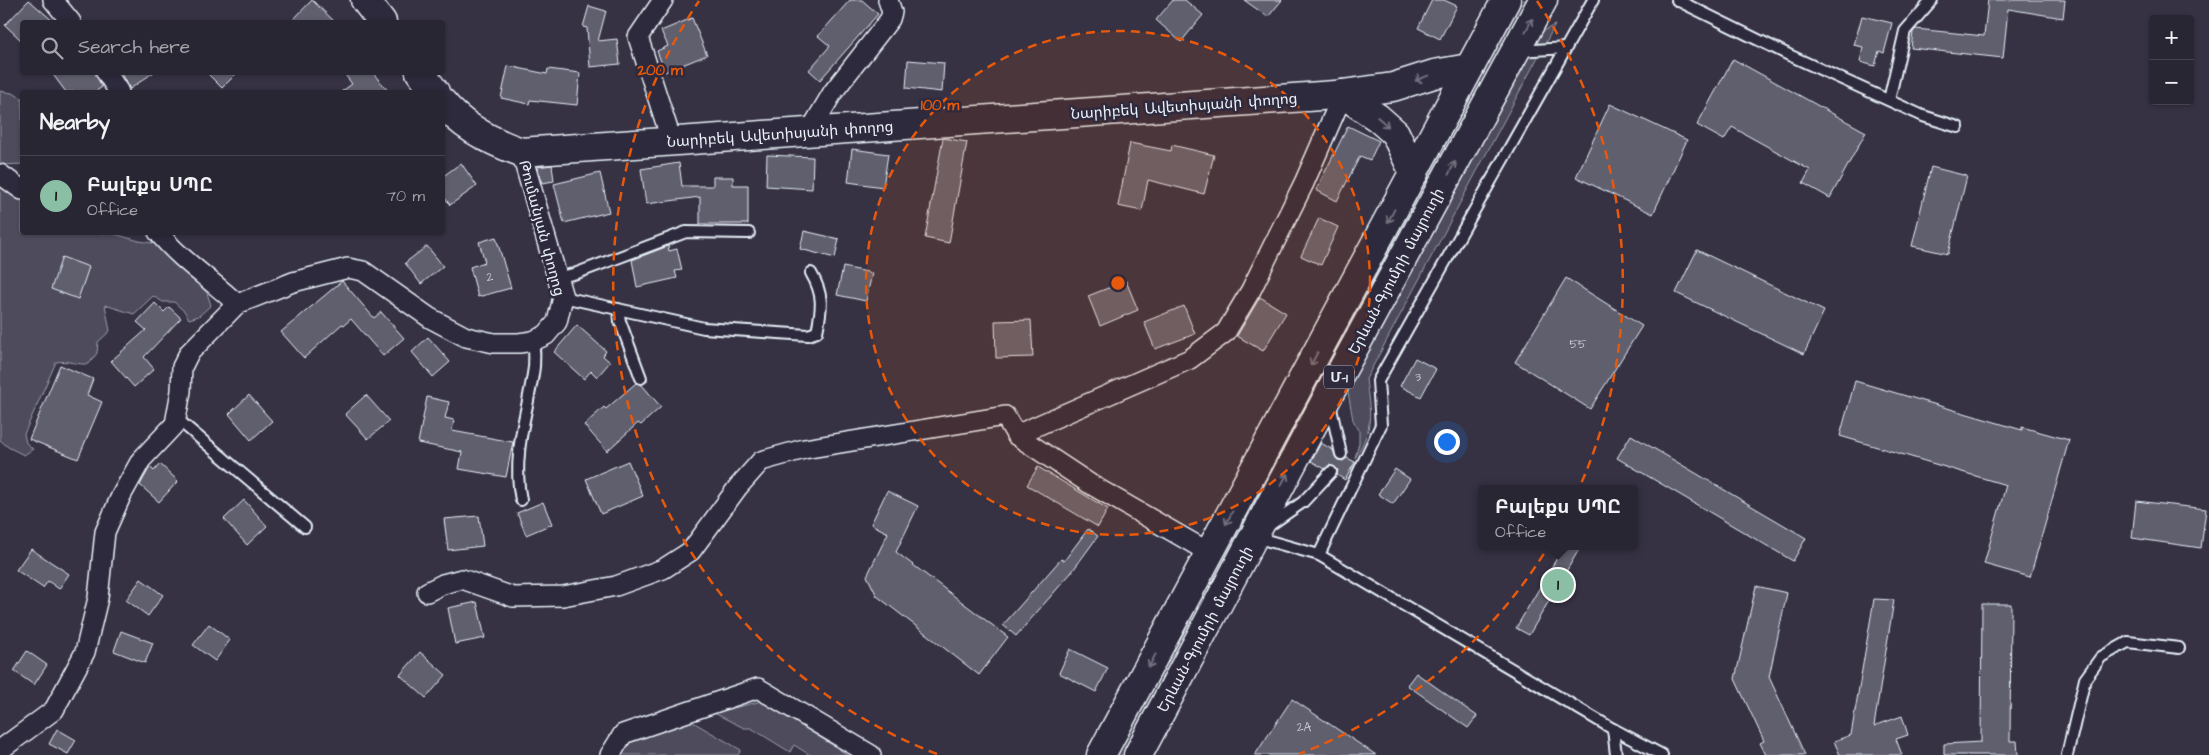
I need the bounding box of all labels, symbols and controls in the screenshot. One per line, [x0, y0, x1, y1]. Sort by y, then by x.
map controls [2149, 15, 2194, 105]
button: + [2149, 15, 2194, 60]
one-way arrow [1524, 17, 1534, 32]
search box [20, 20, 445, 75]
icon: search [38, 34, 66, 62]
text: Search here [78, 34, 190, 61]
text: 200 m [636, 60, 683, 81]
button: − [2149, 60, 2194, 105]
one-way arrow [1414, 75, 1429, 84]
street label: Նարիբեկ Ավետիսյանի փողոց [1070, 88, 1298, 125]
text: 100 m [921, 95, 960, 116]
text: Nearby [40, 108, 110, 137]
street label: Նարիբեկ Ավետիսյանի փողոց [666, 116, 894, 153]
one-way arrow [1376, 117, 1389, 128]
street label: Թումանյան փողոց [513, 158, 570, 298]
one-way arrow [1447, 160, 1457, 175]
text: Բալեքս ՍՊԸ [87, 172, 213, 199]
street label: Երևան-Գյումրի մայրուղի [1344, 184, 1449, 358]
text: 1 [55, 185, 57, 207]
text: 70 m [386, 185, 425, 207]
text: Office [87, 199, 138, 221]
one-way arrow [1386, 208, 1395, 223]
house number: 2 [487, 269, 494, 286]
centre of rings [1109, 274, 1127, 292]
house number: 55 [1570, 336, 1587, 353]
one-way arrow [1309, 352, 1319, 367]
road number: Մ-1 [1324, 366, 1354, 388]
house number: 3 [1415, 369, 1421, 386]
your location [1434, 429, 1460, 455]
one-way arrow [1279, 473, 1289, 488]
popup [1478, 485, 1638, 550]
text: Բալեքս ՍՊԸ [1495, 494, 1621, 521]
one-way arrow [1224, 510, 1233, 525]
text: Office [1495, 521, 1546, 543]
street label: Երևան-Գյումրի մայրուղի [1153, 542, 1258, 716]
pin: 1 [1542, 566, 1574, 604]
one-way arrow [1147, 653, 1156, 668]
house number: 2A [1297, 719, 1312, 736]

